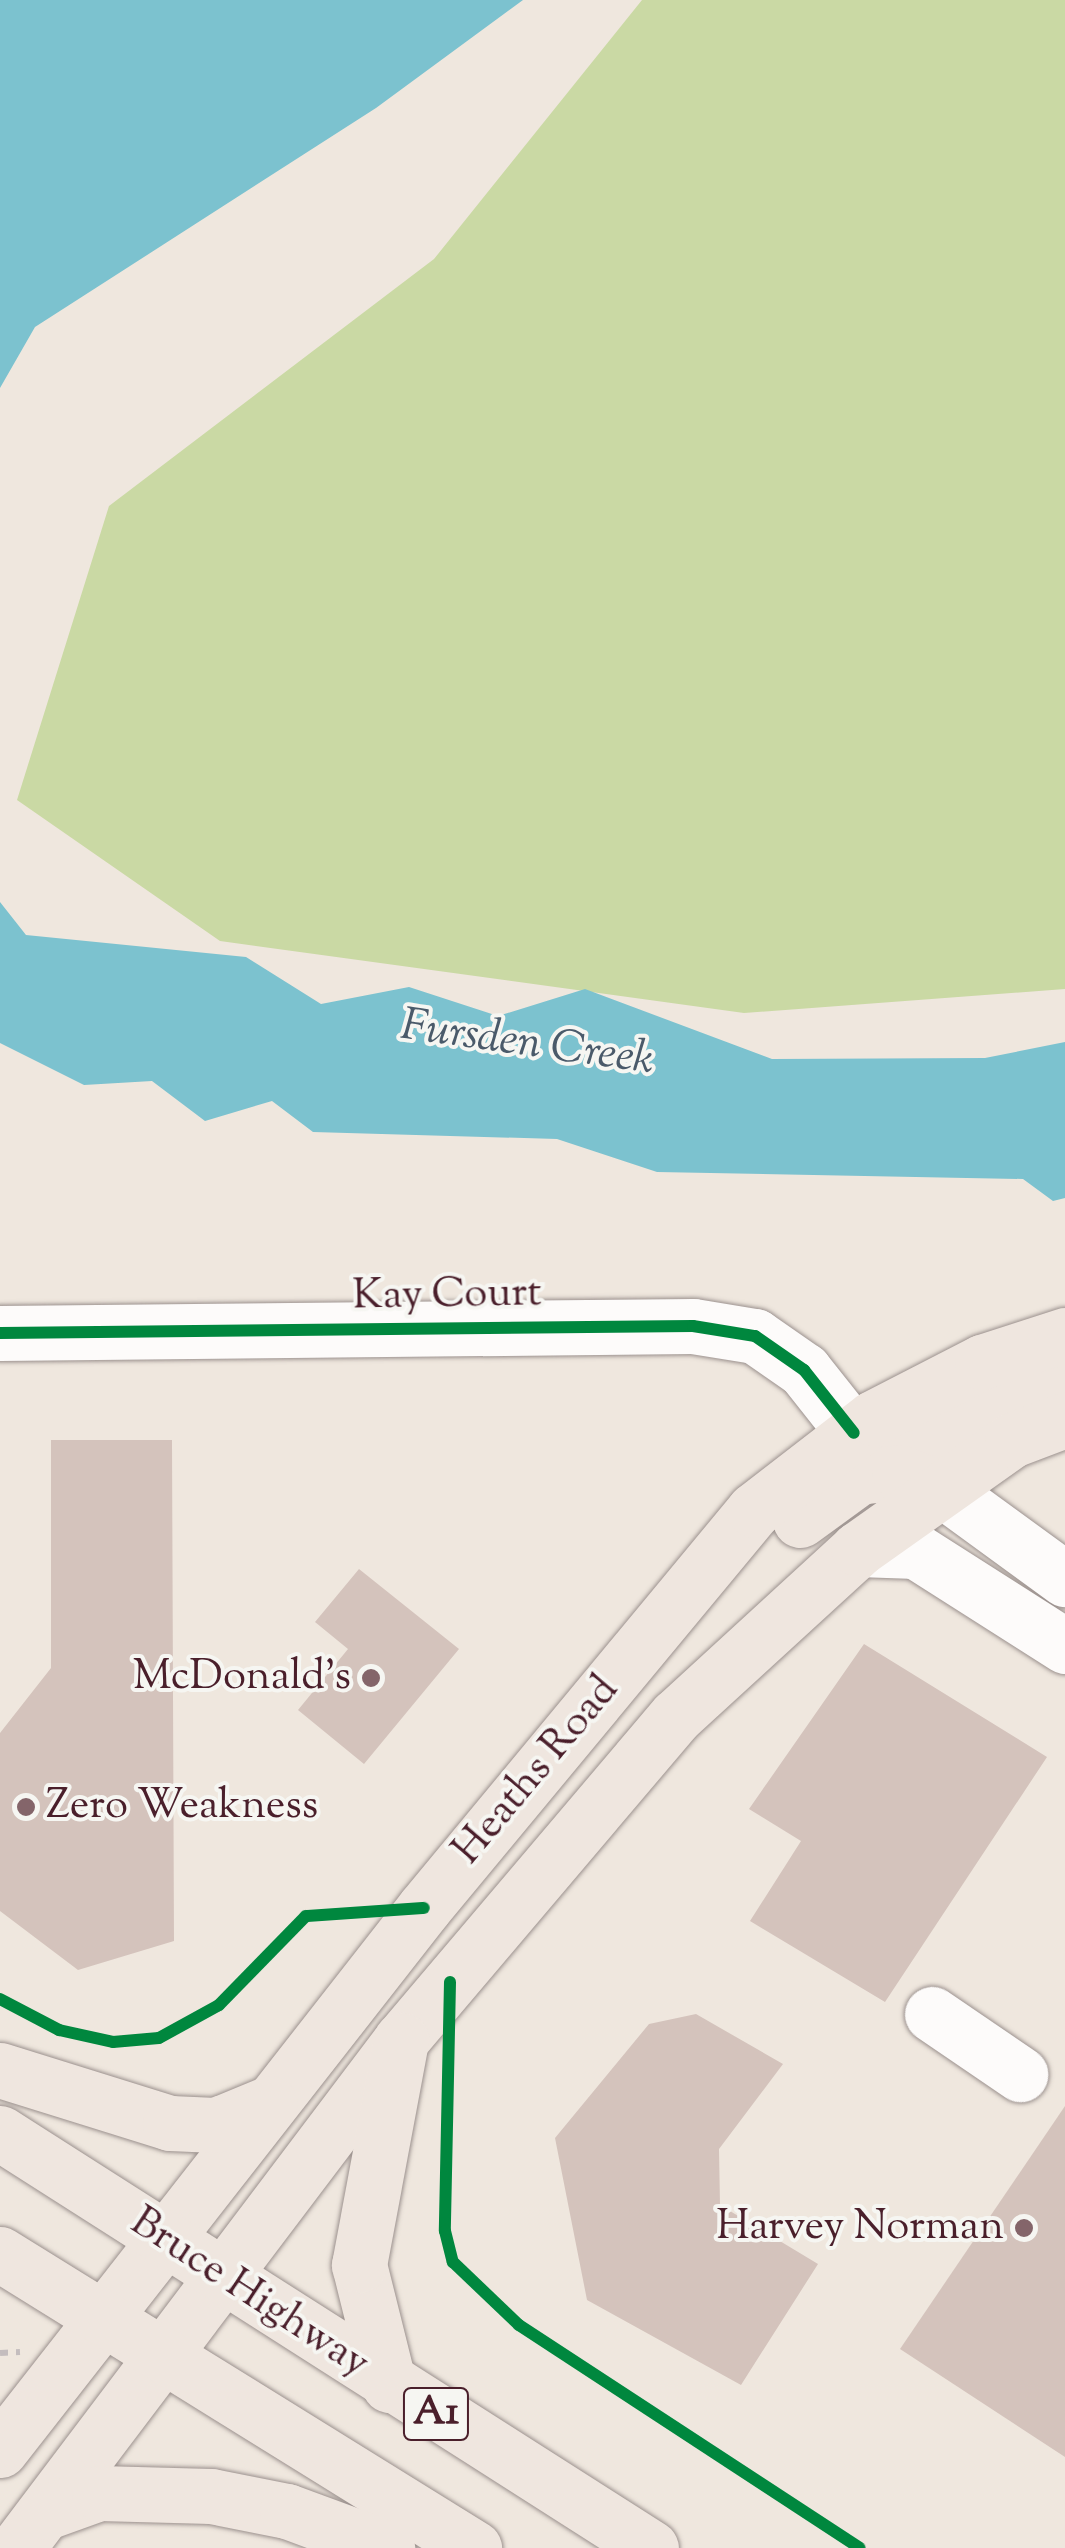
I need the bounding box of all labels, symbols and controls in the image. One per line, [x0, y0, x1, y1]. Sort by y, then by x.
water label: Fursden Creek [397, 1001, 657, 1089]
street label: Kay Court [352, 1269, 542, 1323]
place label: McDonald's [133, 1653, 351, 1703]
street label: Heaths Road [444, 1666, 630, 1876]
marker: McDonald's [360, 1667, 382, 1689]
place label: Zero Weakness [46, 1782, 318, 1832]
marker: Zero Weakness [15, 1796, 37, 1818]
street label: Bruce Highway [120, 2198, 378, 2390]
place label: Harvey Norman [716, 2203, 1004, 2253]
marker: Harvey Norman [1013, 2217, 1035, 2239]
road number: A1 [401, 2379, 471, 2449]

